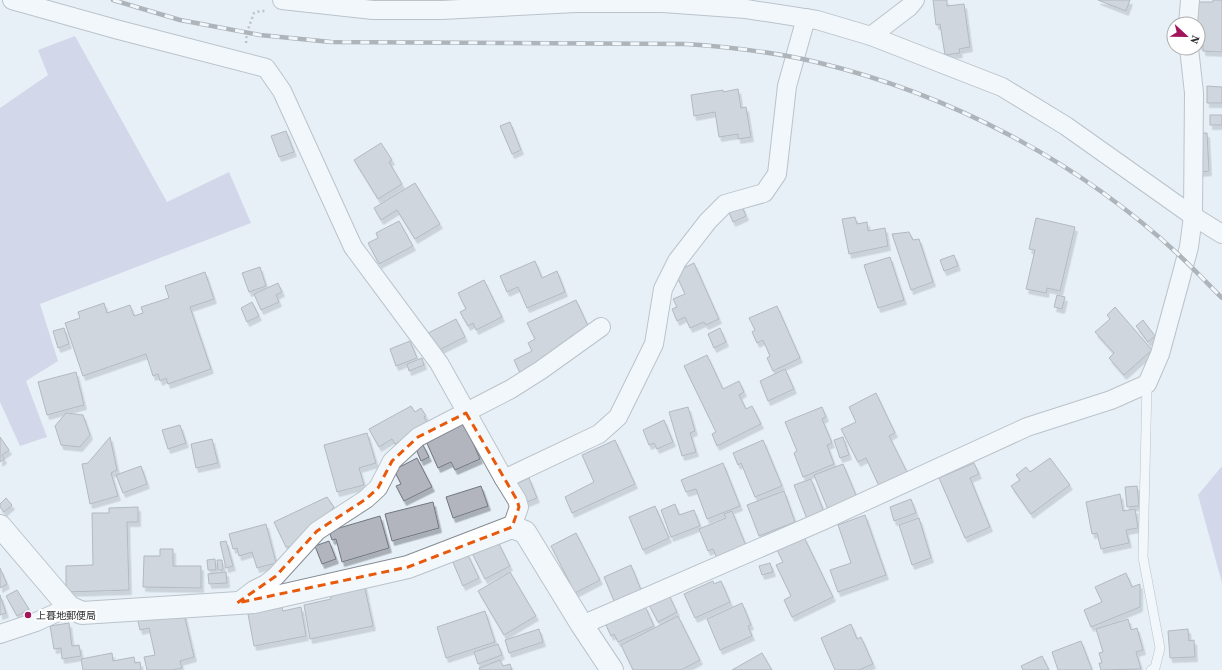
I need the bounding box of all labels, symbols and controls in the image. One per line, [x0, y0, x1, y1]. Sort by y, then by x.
north arrow [1166, 16, 1206, 56]
text: N [1186, 33, 1203, 46]
place label: 上暮地郵便局 [36, 609, 96, 622]
marker: 上暮地郵便局 [23, 610, 33, 620]

